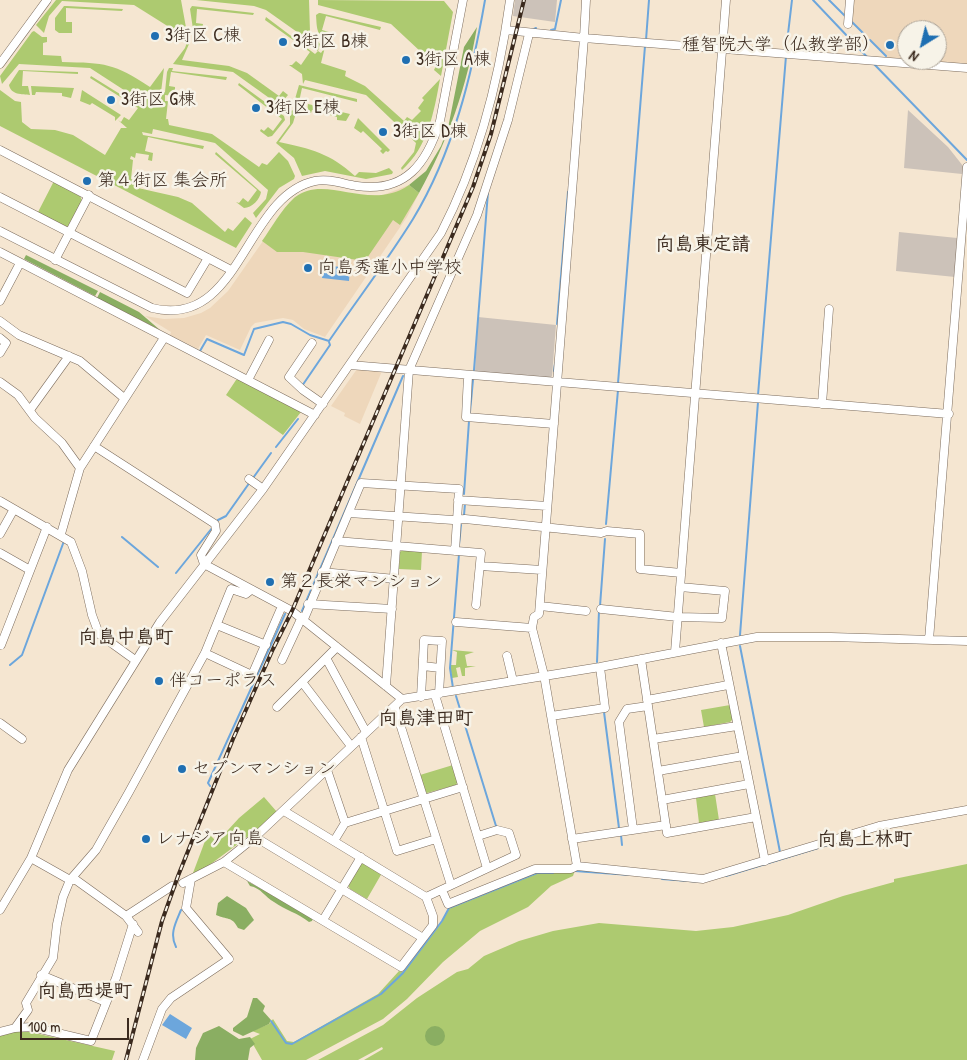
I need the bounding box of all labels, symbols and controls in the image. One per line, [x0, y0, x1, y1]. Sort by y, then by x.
north arrow [897, 20, 947, 70]
place label: 3街区 C棟 [165, 25, 241, 47]
marker: 3街区 C棟 [149, 30, 161, 42]
place label: 3街区 B棟 [293, 31, 368, 53]
place label: 種智院大学（仏教学部） [682, 34, 880, 56]
marker: 3街区 B棟 [277, 36, 289, 48]
marker: 種智院大学（仏教学部） [884, 39, 896, 51]
text: N [905, 47, 922, 67]
place label: 3街区 A棟 [416, 49, 491, 71]
marker: 3街区 A棟 [400, 54, 412, 66]
place label: 3街区 G棟 [121, 89, 196, 111]
marker: 3街区 G棟 [105, 94, 117, 106]
place label: 3街区 E棟 [266, 97, 340, 119]
marker: 3街区 E棟 [250, 102, 262, 114]
place label: 3街区 D棟 [393, 121, 468, 143]
marker: 3街区 D棟 [377, 126, 389, 138]
place label: 第４街区 集会所 [97, 170, 227, 192]
marker: 第４街区 集会所 [81, 175, 93, 187]
district label: 向島東定請 [656, 234, 750, 256]
place label: 向島秀蓮小中学校 [318, 257, 462, 279]
marker: 向島秀蓮小中学校 [302, 262, 314, 274]
place label: 第２長栄マンション [280, 571, 442, 593]
marker: 第２長栄マンション [264, 576, 276, 588]
district label: 向島中島町 [79, 627, 173, 649]
place label: 伴コーポラス [169, 670, 277, 692]
marker: 伴コーポラス [153, 675, 165, 687]
district label: 向島津田町 [379, 708, 473, 730]
place label: セブンマンション [192, 758, 336, 780]
marker: セブンマンション [176, 763, 188, 775]
place label: レナジア向島 [156, 828, 264, 850]
district label: 向島上林町 [818, 829, 912, 851]
marker: レナジア向島 [140, 833, 152, 845]
district label: 向島西堤町 [38, 981, 132, 1003]
scale bar [22, 1008, 131, 1040]
text: 100 m [28, 1016, 61, 1037]

